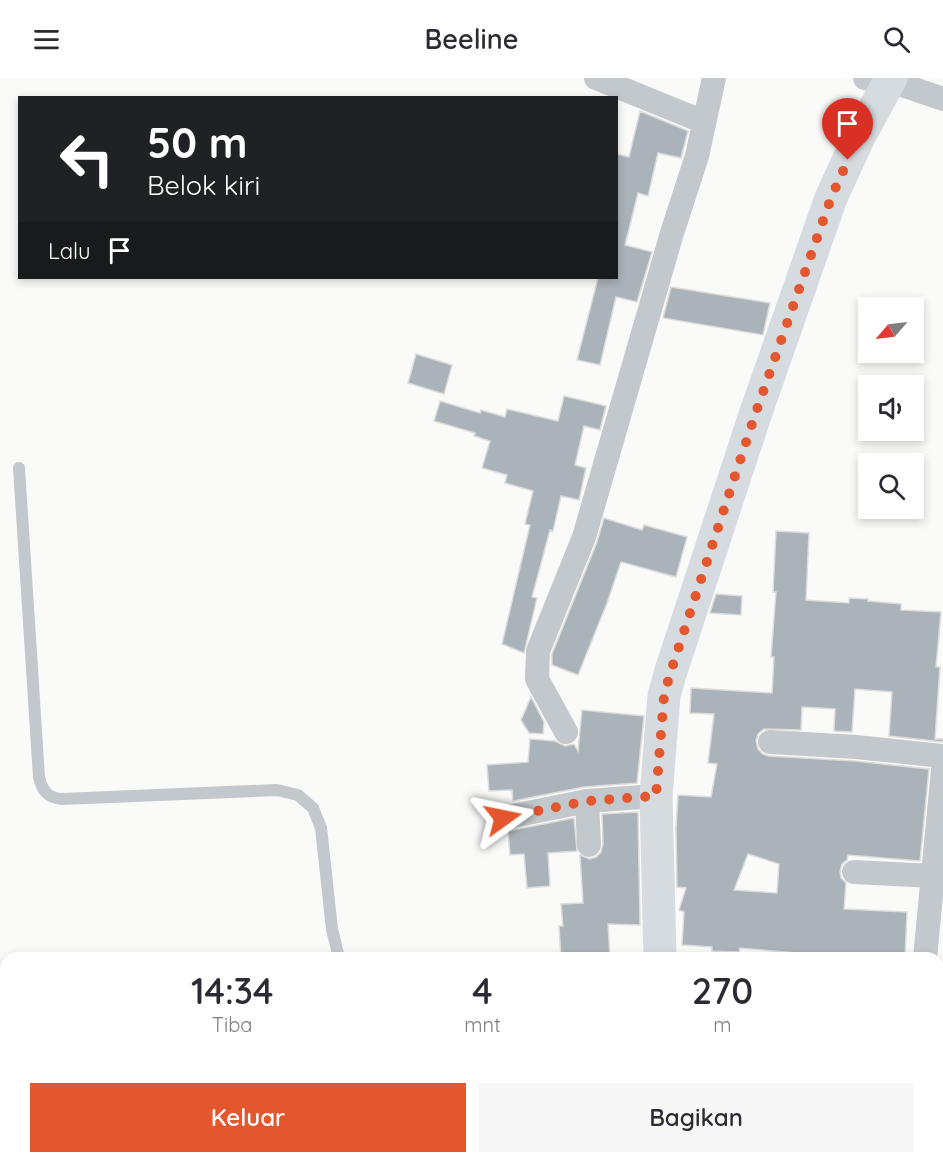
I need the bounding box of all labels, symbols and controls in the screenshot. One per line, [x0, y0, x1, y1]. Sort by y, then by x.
text: Beeline [425, 22, 518, 56]
icon: menu [30, 23, 63, 56]
icon: search [880, 23, 913, 56]
pin [822, 98, 873, 160]
icon: arrive [831, 107, 864, 140]
text: 50 m [147, 116, 247, 169]
icon: left [48, 120, 126, 198]
text: Belok kiri [147, 168, 260, 202]
icon: arrive [103, 234, 136, 267]
text: Lalu [48, 237, 91, 265]
north arrow [858, 297, 924, 363]
map controls [858, 297, 924, 519]
button: sound [858, 375, 924, 441]
button: search [858, 453, 924, 519]
position arrow [471, 786, 535, 850]
text: 14:34 [191, 968, 273, 1013]
text: 4 [472, 968, 493, 1013]
text: 270 [692, 968, 753, 1013]
text: Tiba [212, 1012, 252, 1037]
text: mnt [464, 1012, 501, 1037]
text: m [713, 1012, 732, 1037]
button: Keluar [30, 1083, 466, 1152]
button: Bagikan [478, 1083, 914, 1152]

